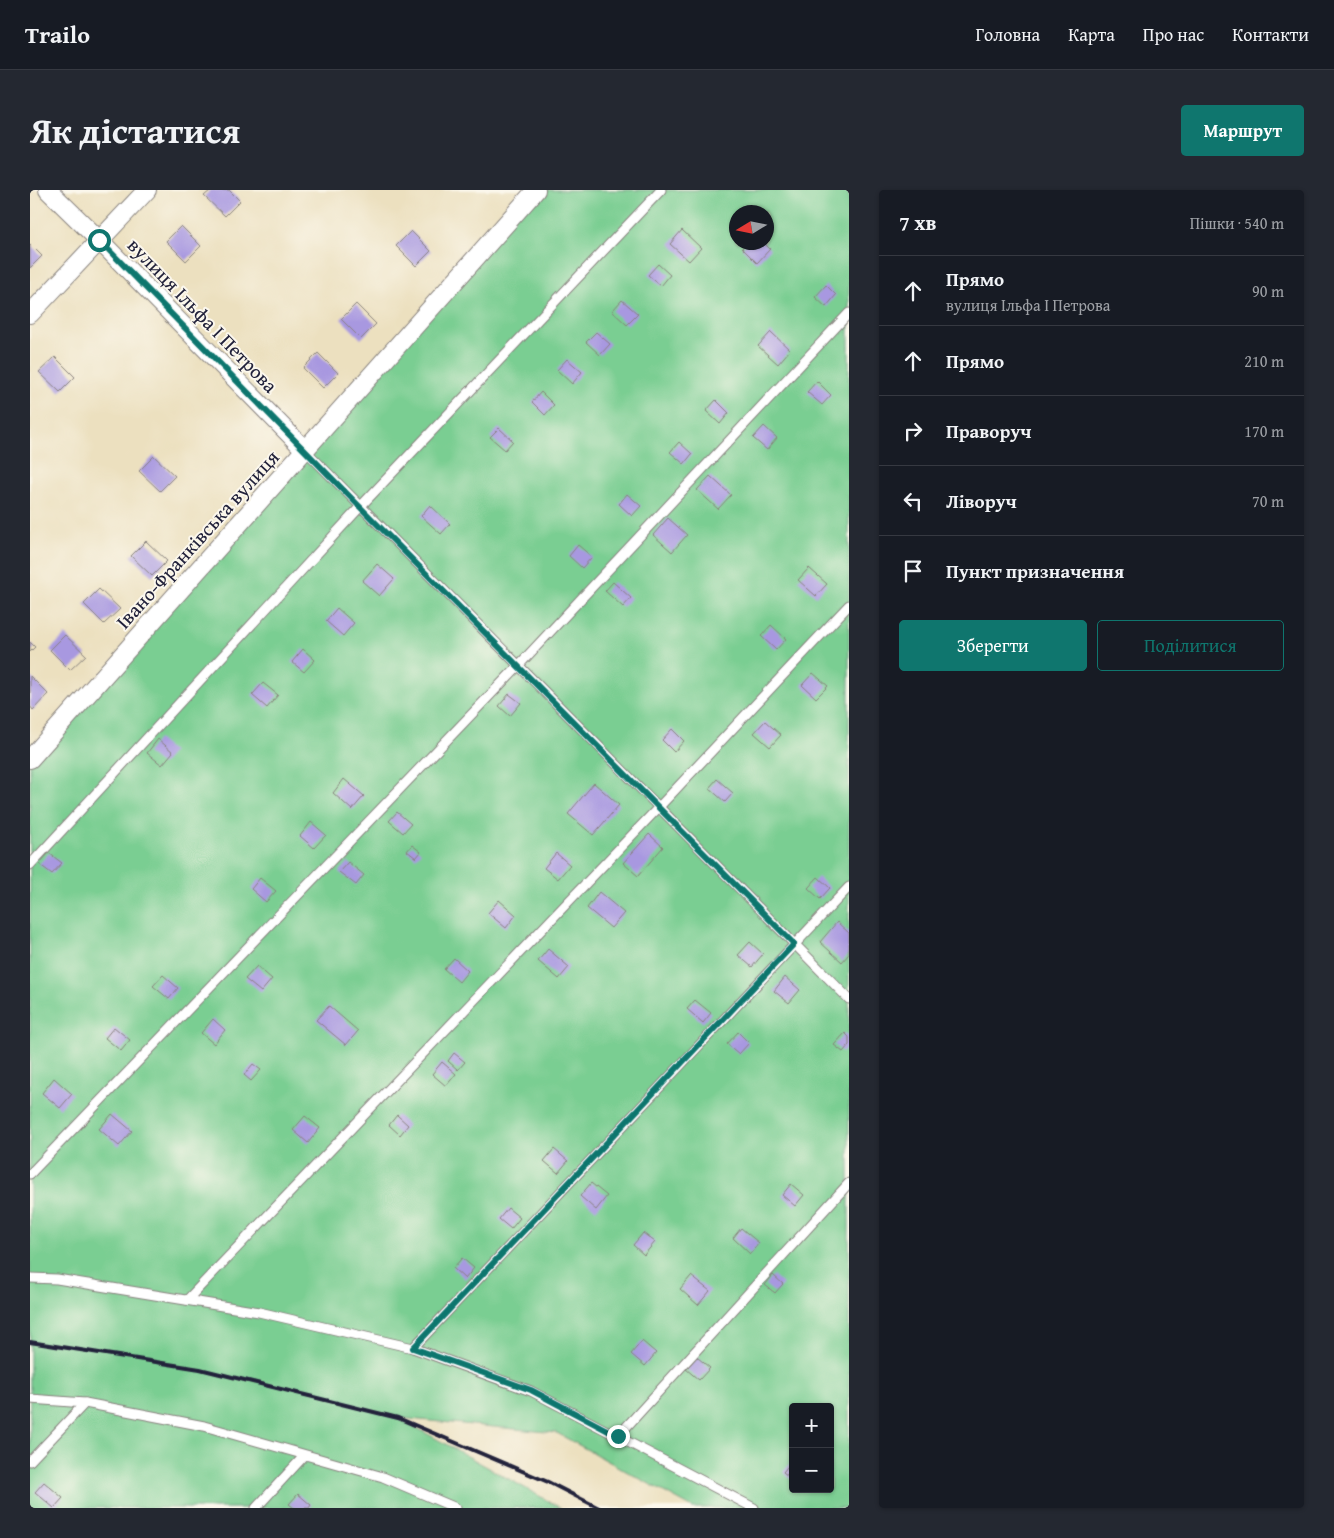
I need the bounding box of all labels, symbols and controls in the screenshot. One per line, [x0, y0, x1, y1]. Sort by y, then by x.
text: Trailo [25, 17, 90, 52]
text: Головна [975, 21, 1040, 48]
text: Карта [1068, 21, 1115, 48]
text: Про нас [1143, 21, 1204, 48]
text: Контакти [1232, 21, 1309, 48]
text: Як дістатися [30, 105, 240, 156]
button: Маршрут [1181, 105, 1304, 156]
north arrow [729, 205, 774, 250]
text: 7 хв [899, 207, 937, 238]
text: Пішки · 540 m [1190, 211, 1284, 235]
route start [88, 229, 111, 252]
street label: вулиця Ільфа І Петрова [121, 231, 285, 399]
text: Прямо [946, 265, 1004, 293]
icon: ahead [899, 277, 927, 305]
text: 90 m [1252, 279, 1284, 303]
text: вулиця Ільфа І Петрова [946, 293, 1110, 317]
icon: ahead [899, 347, 927, 375]
text: Прямо [946, 347, 1004, 375]
text: 210 m [1244, 349, 1284, 373]
icon: right [899, 417, 927, 445]
text: Праворуч [946, 417, 1031, 445]
text: 170 m [1244, 419, 1284, 443]
street label: Івано-Франківська вулиця [109, 443, 285, 635]
icon: left [899, 487, 927, 515]
text: Ліворуч [946, 487, 1017, 515]
text: 70 m [1252, 489, 1284, 513]
icon: arrive [899, 557, 927, 585]
text: Пункт призначення [946, 557, 1124, 585]
button: Зберегти [899, 620, 1087, 671]
button: Поділитися [1097, 620, 1284, 671]
map controls [789, 1403, 834, 1493]
button: + [789, 1403, 834, 1448]
route end [607, 1425, 630, 1448]
button: − [789, 1448, 834, 1493]

